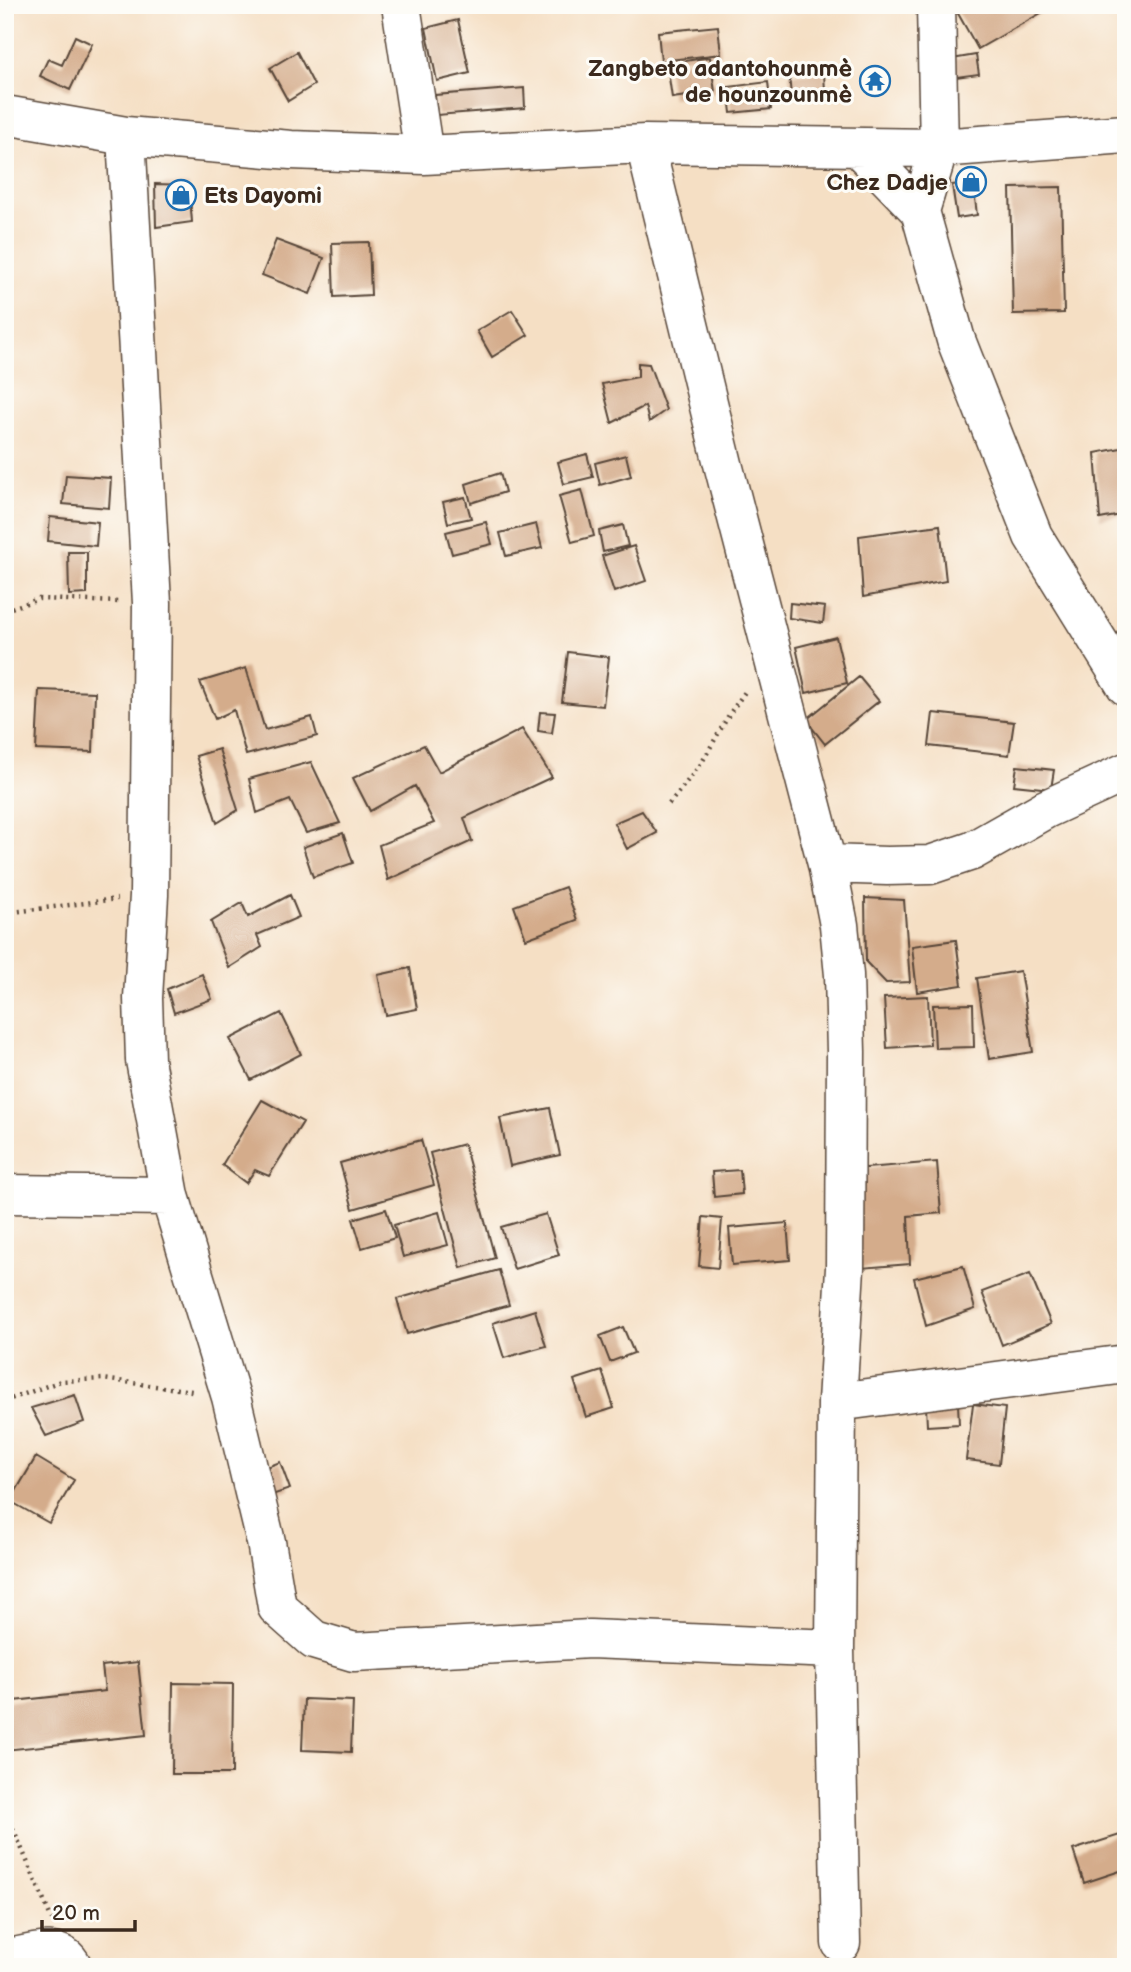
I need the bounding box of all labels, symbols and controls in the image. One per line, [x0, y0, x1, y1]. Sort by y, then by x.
place label: Zangbeto adantohounmè de hounzounmè [588, 55, 852, 109]
temple icon: Zangbeto adantohounmè de hounzounmè [858, 64, 892, 98]
shop icon: Chez Dadje [954, 165, 988, 199]
place label: Chez Dadje [826, 169, 948, 197]
shop icon: Ets Dayomi [164, 178, 198, 212]
place label: Ets Dayomi [204, 182, 322, 210]
scale bar [42, 1888, 135, 1932]
text: 20 m [52, 1901, 100, 1926]

